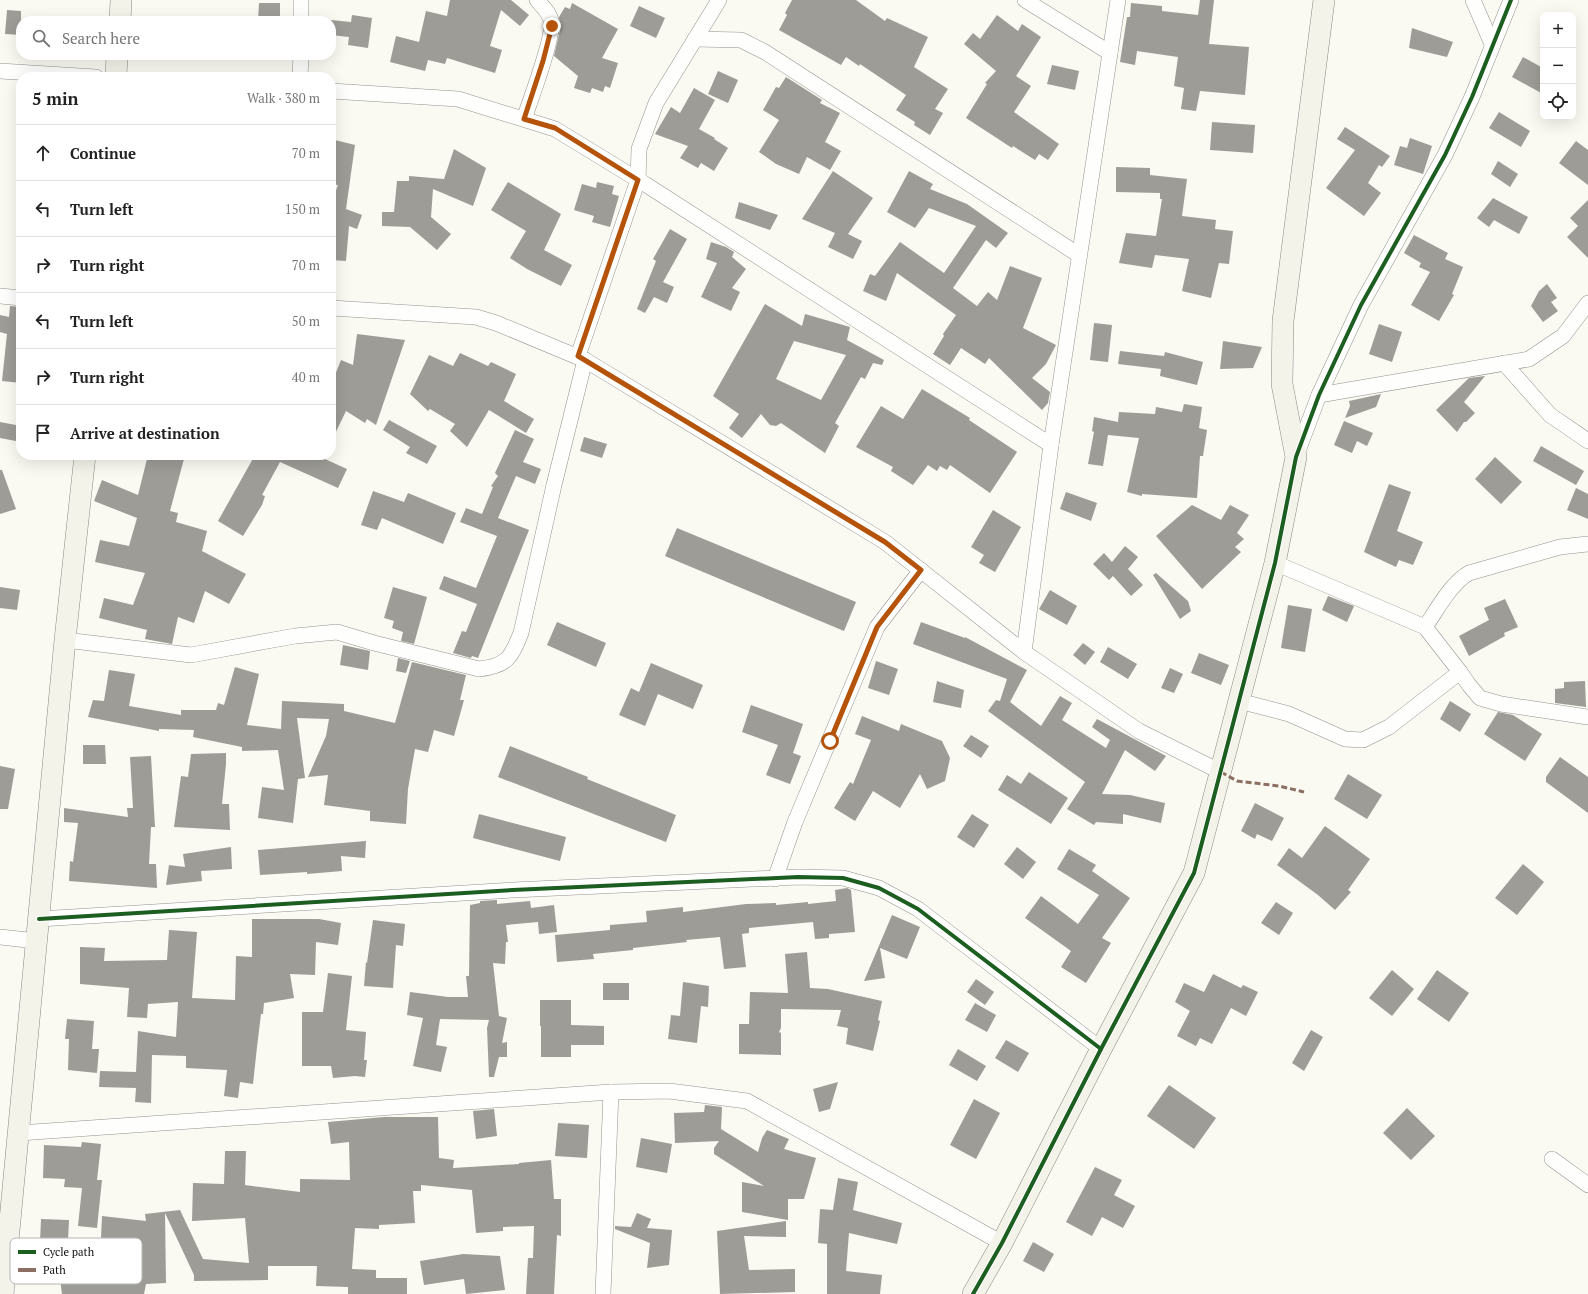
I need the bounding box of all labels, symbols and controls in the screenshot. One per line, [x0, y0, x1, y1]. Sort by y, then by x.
map controls [1540, 12, 1576, 120]
button: + [1540, 12, 1576, 48]
search box [16, 16, 336, 60]
route end [543, 17, 561, 35]
icon: search [30, 27, 52, 49]
text: Search here [62, 28, 140, 48]
button: − [1540, 48, 1576, 84]
button: locate [1540, 84, 1576, 120]
text: 5 min [32, 87, 79, 110]
text: Walk · 380 m [247, 89, 320, 107]
icon: ahead [32, 142, 54, 164]
text: Continue [70, 143, 136, 163]
text: 70 m [292, 144, 320, 162]
icon: left [32, 198, 54, 220]
text: Turn left [70, 199, 134, 219]
text: 150 m [285, 200, 320, 218]
icon: right [32, 254, 54, 276]
text: Turn right [70, 255, 145, 275]
text: 70 m [292, 256, 320, 274]
icon: left [32, 310, 54, 332]
text: Turn left [70, 311, 134, 331]
text: 50 m [292, 312, 320, 330]
icon: right [32, 366, 54, 388]
text: Turn right [70, 367, 145, 387]
text: 40 m [292, 368, 320, 386]
icon: arrive [32, 422, 54, 444]
text: Arrive at destination [70, 423, 220, 443]
route start [821, 732, 839, 750]
legend [10, 1238, 142, 1284]
text: Cycle path [43, 1245, 95, 1259]
text: Path [43, 1263, 66, 1277]

